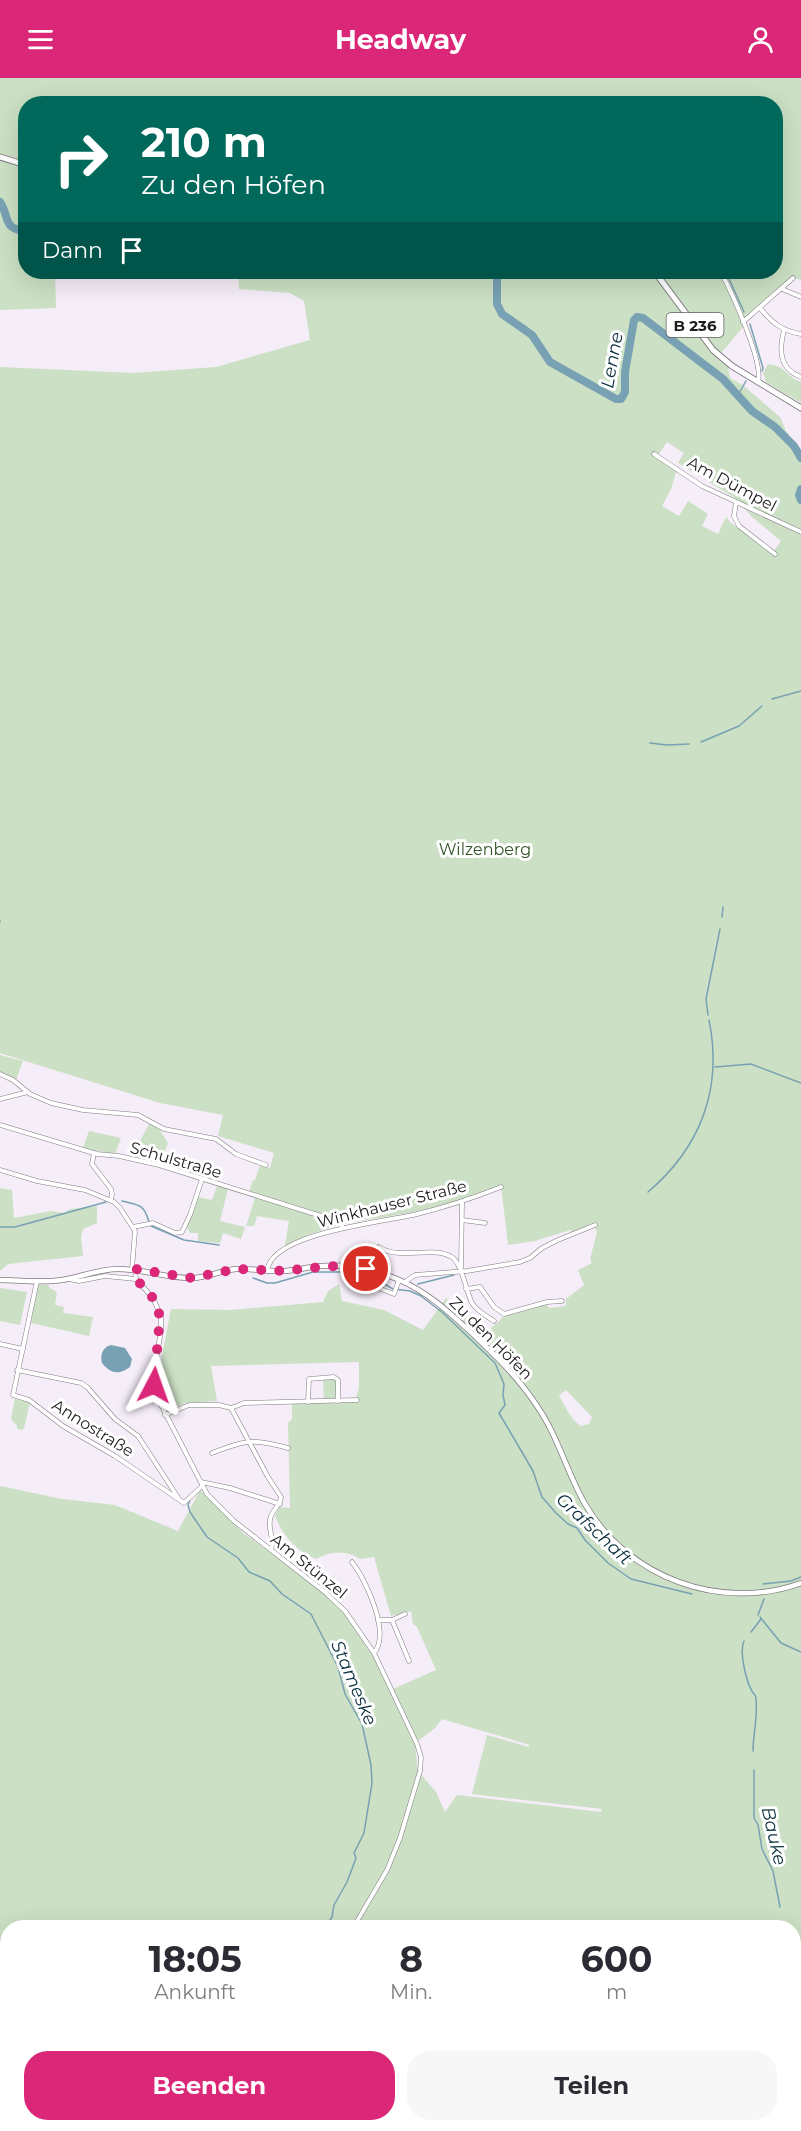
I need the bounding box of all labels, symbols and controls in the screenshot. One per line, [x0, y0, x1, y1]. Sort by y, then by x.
icon: menu [24, 23, 57, 56]
text: Headway [335, 23, 466, 56]
icon: person [744, 23, 777, 56]
text: 210 m [141, 116, 267, 168]
icon: right [42, 120, 120, 198]
text: Zu den Höfen [141, 168, 326, 201]
icon: arrive [115, 234, 148, 267]
text: Dann [42, 237, 103, 264]
road number: B 236 [666, 313, 724, 337]
water label: Lenne [596, 330, 628, 390]
street label: Am Dümpel [684, 453, 780, 515]
park label: Wilzenberg [439, 840, 531, 859]
street label: Schulstraße [128, 1138, 224, 1182]
street label: Winkhauser Straße [315, 1176, 469, 1232]
pin [340, 1243, 391, 1294]
icon: arrive [349, 1252, 382, 1285]
street label: Zu den Höfen [446, 1293, 536, 1383]
position arrow [122, 1353, 186, 1417]
street label: Annostraße [49, 1395, 137, 1461]
water label: Grafschaft [551, 1488, 637, 1570]
street label: Am Stünzel [267, 1529, 351, 1603]
water label: Stameske [326, 1637, 382, 1729]
water label: Bauke [757, 1805, 791, 1867]
text: 18:05 [148, 1937, 242, 1981]
text: 8 [399, 1937, 423, 1981]
text: 600 [581, 1937, 653, 1981]
text: Ankunft [154, 1980, 236, 2004]
text: Min. [390, 1980, 432, 2004]
text: m [606, 1980, 627, 2004]
button: Beenden [24, 2051, 395, 2120]
button: Teilen [407, 2051, 777, 2120]

